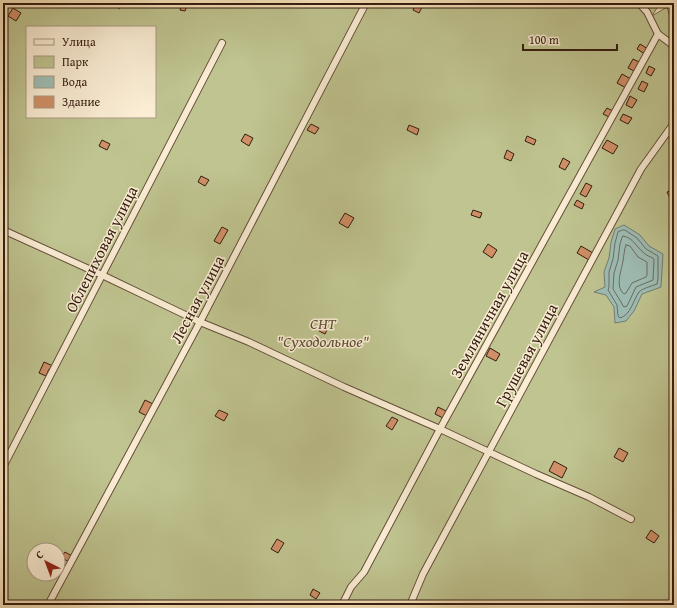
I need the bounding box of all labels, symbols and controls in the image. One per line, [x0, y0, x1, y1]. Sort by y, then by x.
legend [26, 26, 156, 118]
scale bar [523, 26, 617, 52]
text: 100 m [529, 31, 559, 48]
text: Улица [62, 33, 96, 50]
text: Парк [62, 53, 89, 70]
text: Вода [62, 73, 87, 90]
text: Здание [62, 93, 101, 110]
street label: Облепиховая улица [59, 181, 143, 317]
street label: Земляничная улица [444, 245, 534, 382]
street label: Лесная улица [164, 250, 230, 347]
street label: Грушевая улица [489, 299, 564, 411]
park label: СНТ "Суходольное" [277, 311, 370, 353]
north arrow [26, 542, 66, 582]
text: С [32, 547, 47, 563]

